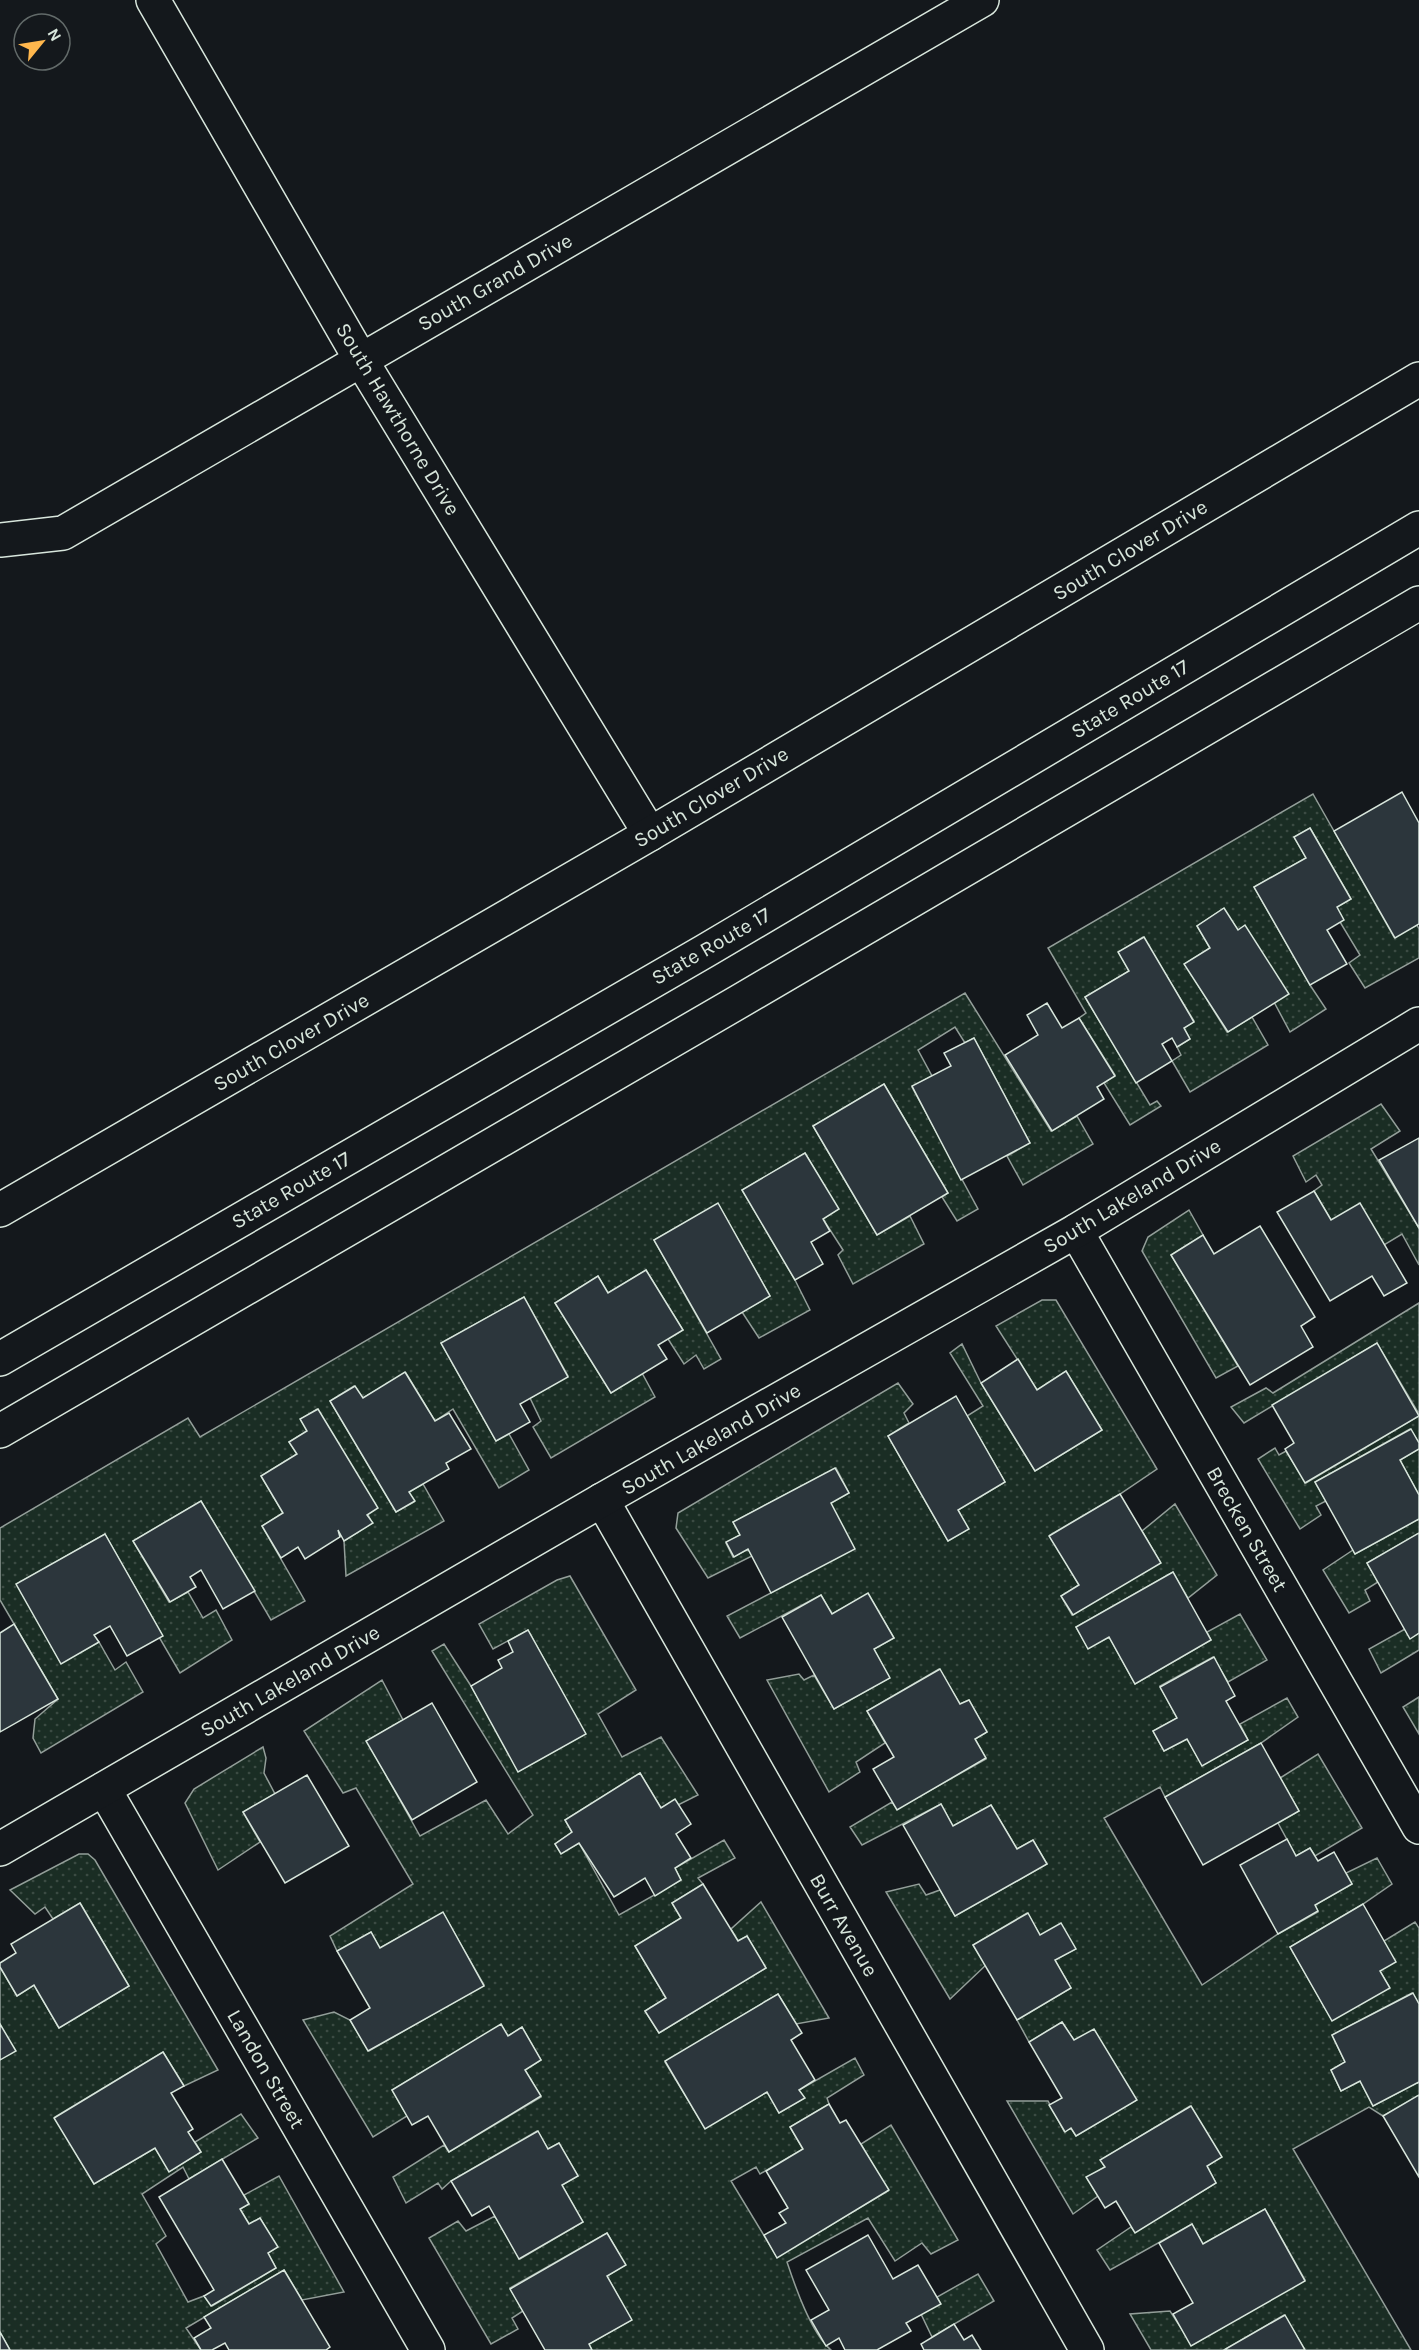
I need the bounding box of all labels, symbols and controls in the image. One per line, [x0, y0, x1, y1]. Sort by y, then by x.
north arrow [12, 12, 72, 72]
text: N [43, 25, 66, 44]
street label: South Grand Drive [414, 228, 576, 336]
street label: South Hawthorne Drive [331, 318, 465, 520]
street label: South Clover Drive [1049, 494, 1211, 606]
street label: State Route 17 [1067, 654, 1193, 744]
street label: South Clover Drive [630, 741, 792, 853]
street label: State Route 17 [647, 902, 775, 990]
street label: South Clover Drive [209, 988, 373, 1096]
street label: South Lakeland Drive [1039, 1133, 1225, 1259]
street label: State Route 17 [227, 1146, 355, 1234]
street label: South Lakeland Drive [617, 1378, 805, 1500]
street label: Brecken Street [1202, 1462, 1292, 1596]
street label: South Lakeland Drive [196, 1620, 384, 1742]
street label: Burr Avenue [805, 1869, 883, 1981]
street label: Landon Street [222, 2005, 310, 2133]

